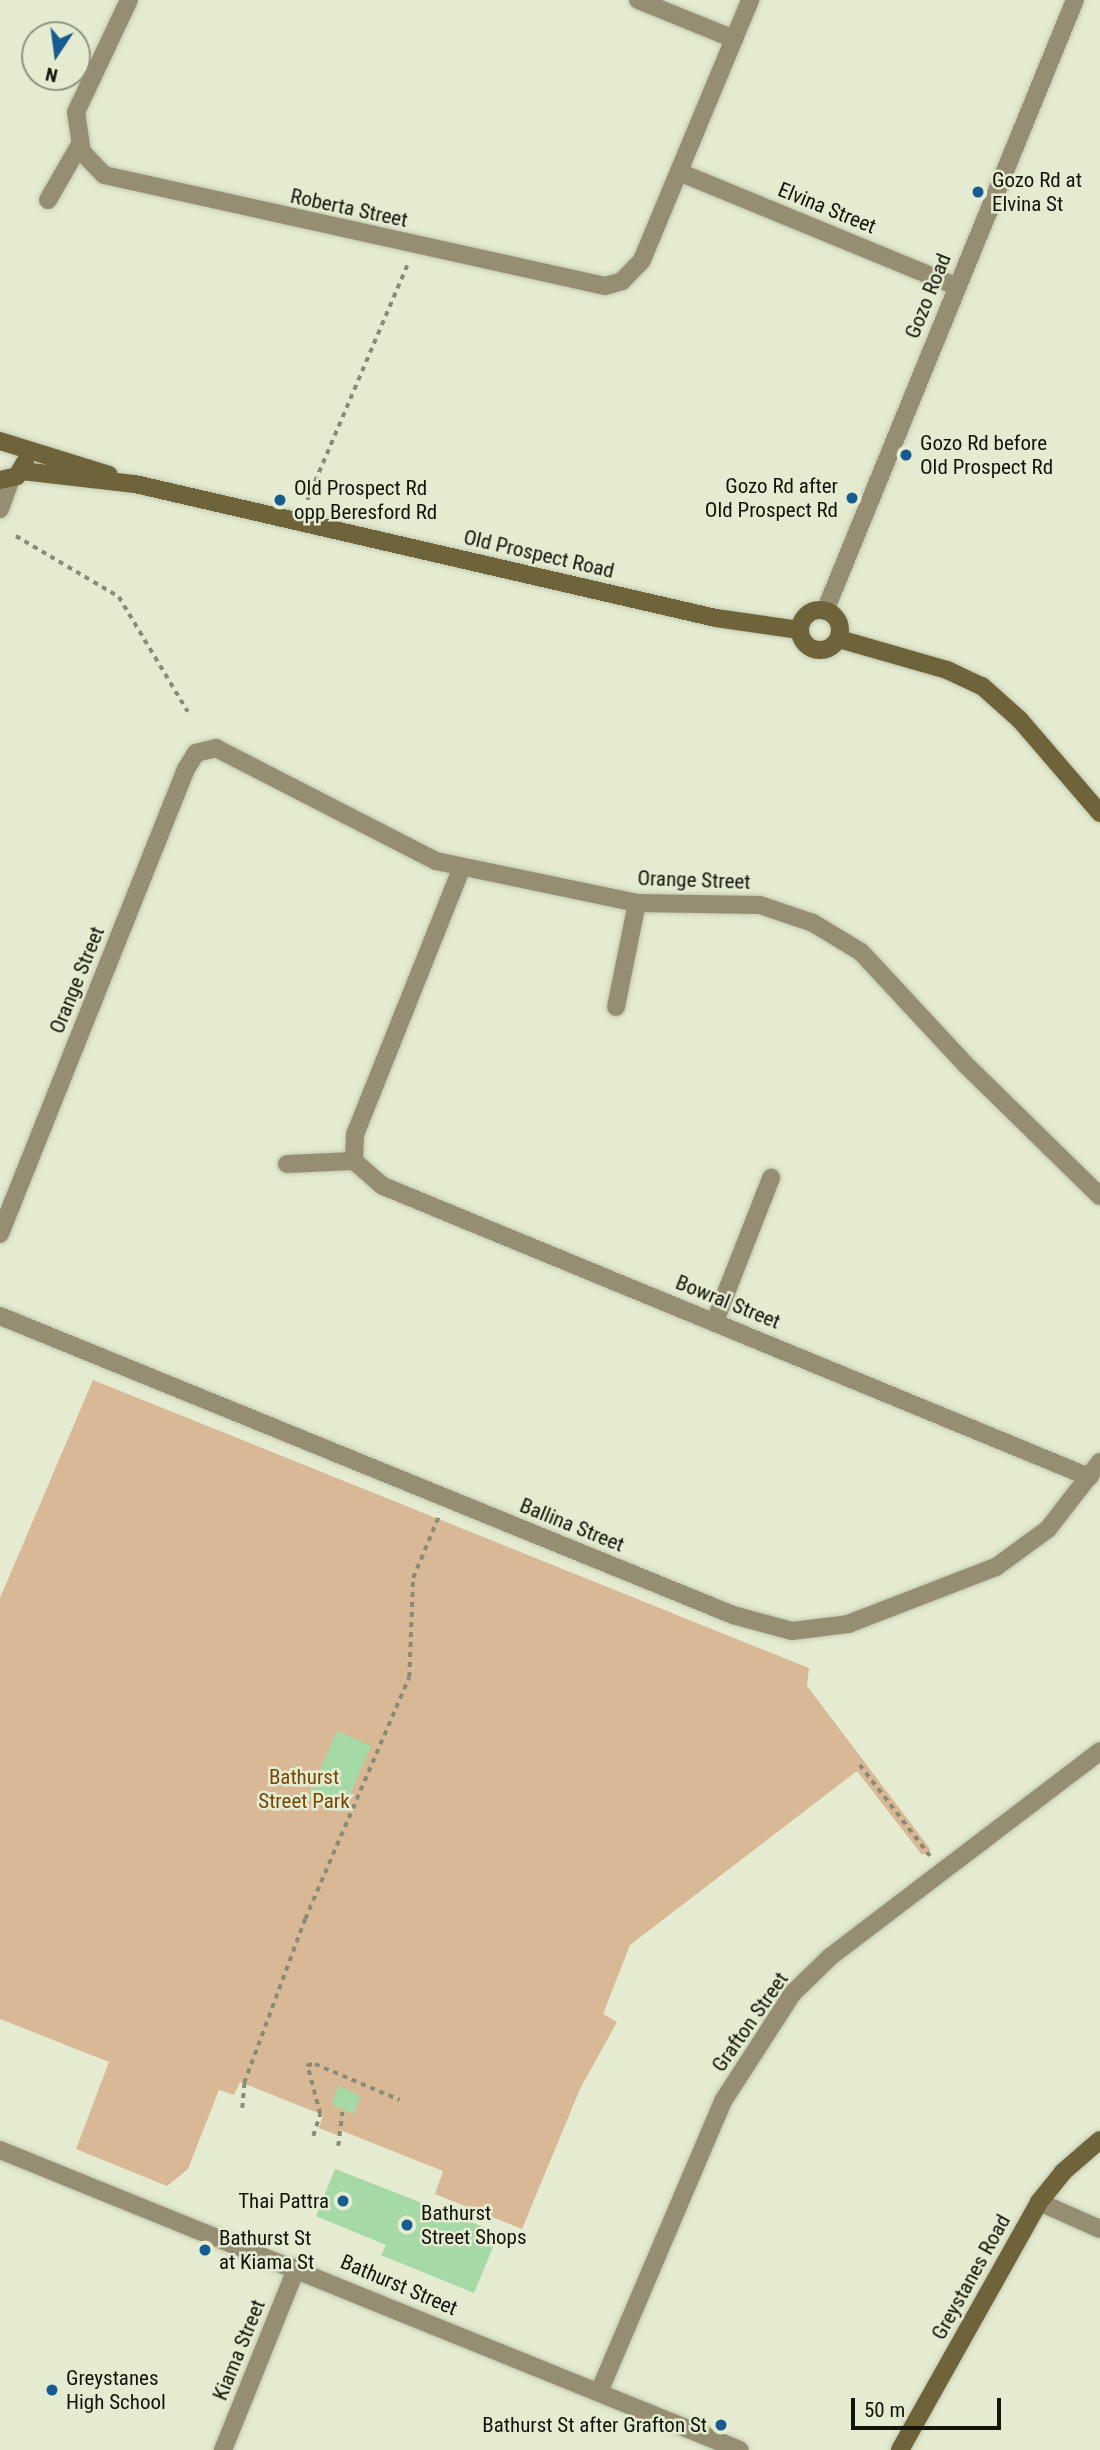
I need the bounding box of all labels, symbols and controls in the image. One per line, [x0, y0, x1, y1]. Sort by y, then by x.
north arrow [21, 21, 91, 91]
text: N [43, 62, 60, 88]
place label: Gozo Rd at Elvina St [992, 167, 1082, 217]
street label: Elvina Street [774, 177, 880, 239]
street label: Roberta Street [288, 183, 410, 233]
marker: Gozo Rd at Elvina St [970, 184, 986, 200]
street label: Gozo Road [900, 250, 956, 342]
place label: Gozo Rd before Old Prospect Rd [920, 430, 1053, 480]
marker: Gozo Rd before Old Prospect Rd [898, 447, 914, 463]
place label: Gozo Rd after Old Prospect Rd [705, 473, 838, 523]
place label: Old Prospect Rd opp Beresford Rd [294, 475, 437, 525]
marker: Gozo Rd after Old Prospect Rd [844, 490, 860, 506]
marker: Old Prospect Rd opp Beresford Rd [272, 492, 288, 508]
street label: Old Prospect Road [461, 524, 617, 584]
street label: Orange Street [637, 865, 751, 895]
street label: Orange Street [44, 923, 110, 1037]
street label: Bowral Street [672, 1270, 784, 1334]
street label: Ballina Street [516, 1493, 628, 1557]
park label: Bathurst Street Park [258, 1764, 350, 1814]
street label: Grafton Street [706, 1967, 794, 2077]
place label: Thai Pattra [238, 2188, 329, 2214]
marker: Thai Pattra [335, 2193, 351, 2209]
place label: Bathurst Street Shops [421, 2200, 527, 2250]
street label: Greystanes Road [926, 2210, 1016, 2344]
marker: Bathurst Street Shops [399, 2217, 415, 2233]
place label: Bathurst St at Kiama St [219, 2225, 314, 2275]
marker: Bathurst St at Kiama St [197, 2242, 213, 2258]
street label: Bathurst Street [337, 2249, 461, 2321]
street label: Kiama Street [207, 2296, 271, 2404]
place label: Greystanes High School [66, 2365, 166, 2415]
marker: Greystanes High School [44, 2382, 60, 2398]
scale bar [855, 2384, 1006, 2428]
text: 50 m [864, 2398, 905, 2422]
place label: Bathurst St after Grafton St [482, 2412, 707, 2438]
marker: Bathurst St after Grafton St [713, 2417, 729, 2433]

